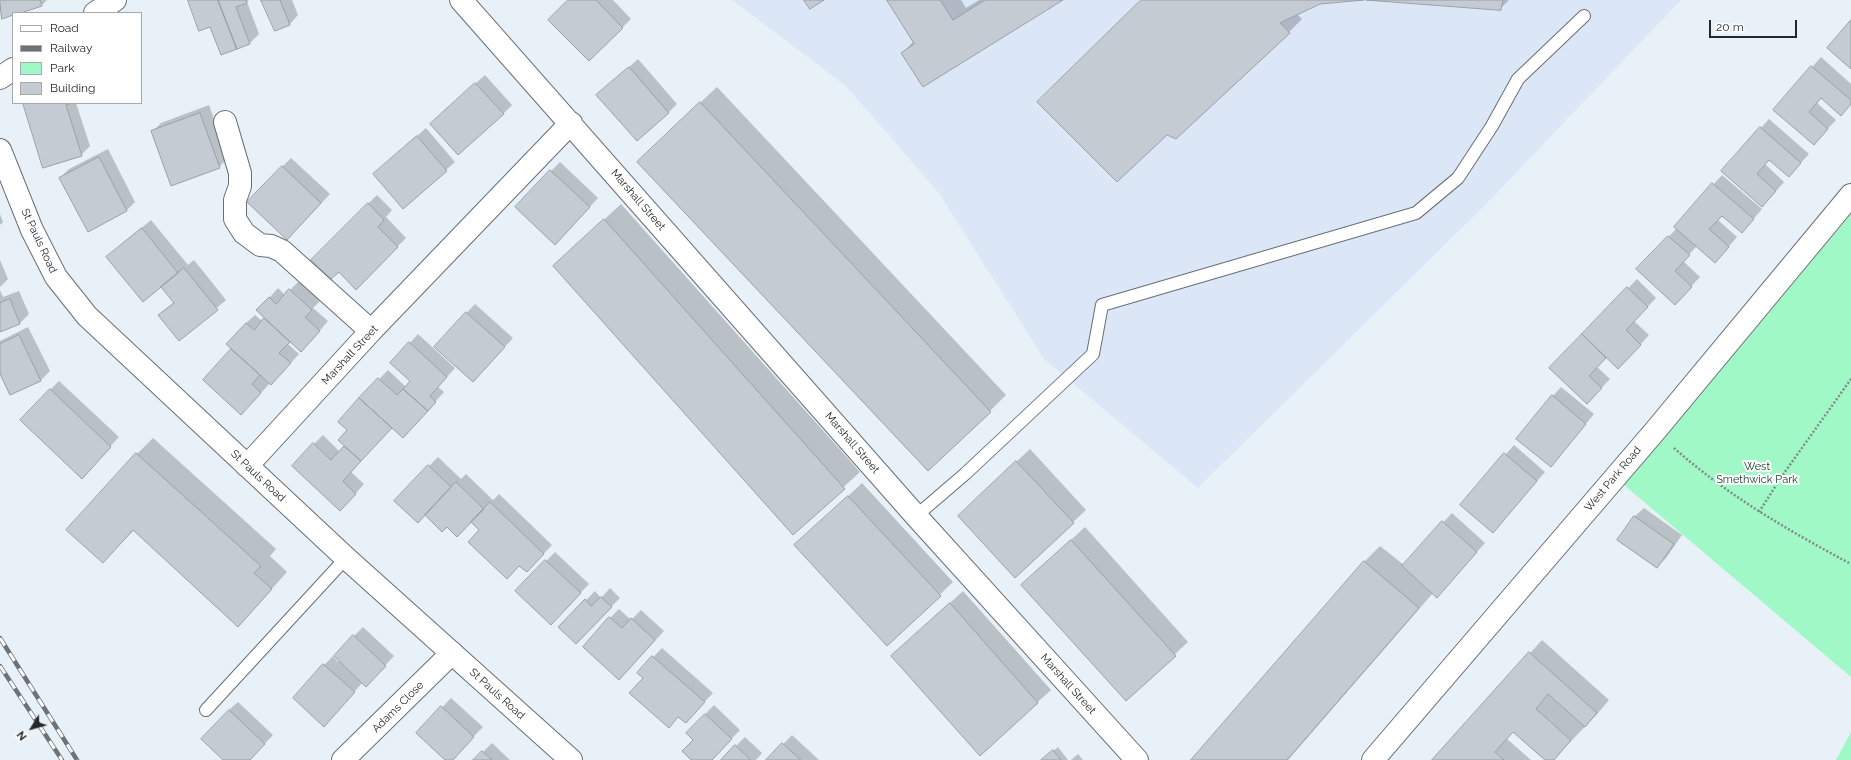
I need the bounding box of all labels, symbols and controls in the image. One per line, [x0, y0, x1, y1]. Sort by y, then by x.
legend [12, 12, 142, 104]
scale bar [1711, 12, 1799, 38]
text: 20 m [1716, 20, 1744, 34]
text: Road [50, 21, 79, 35]
text: Railway [50, 41, 92, 55]
text: Park [50, 61, 75, 75]
text: Building [50, 81, 96, 95]
street label: Marshall Street [608, 167, 668, 233]
street label: St Pauls Road [18, 207, 60, 275]
street label: Marshall Street [319, 323, 381, 387]
street label: Marshall Street [822, 410, 882, 476]
street label: West Park Road [1582, 444, 1644, 514]
street label: St Pauls Road [228, 447, 288, 505]
park label: West Smethwick Park [1716, 460, 1798, 486]
street label: Marshall Street [1038, 651, 1098, 717]
street label: St Pauls Road [467, 666, 527, 722]
street label: Adams Close [370, 679, 426, 735]
north arrow [12, 708, 52, 748]
text: N [14, 728, 30, 743]

